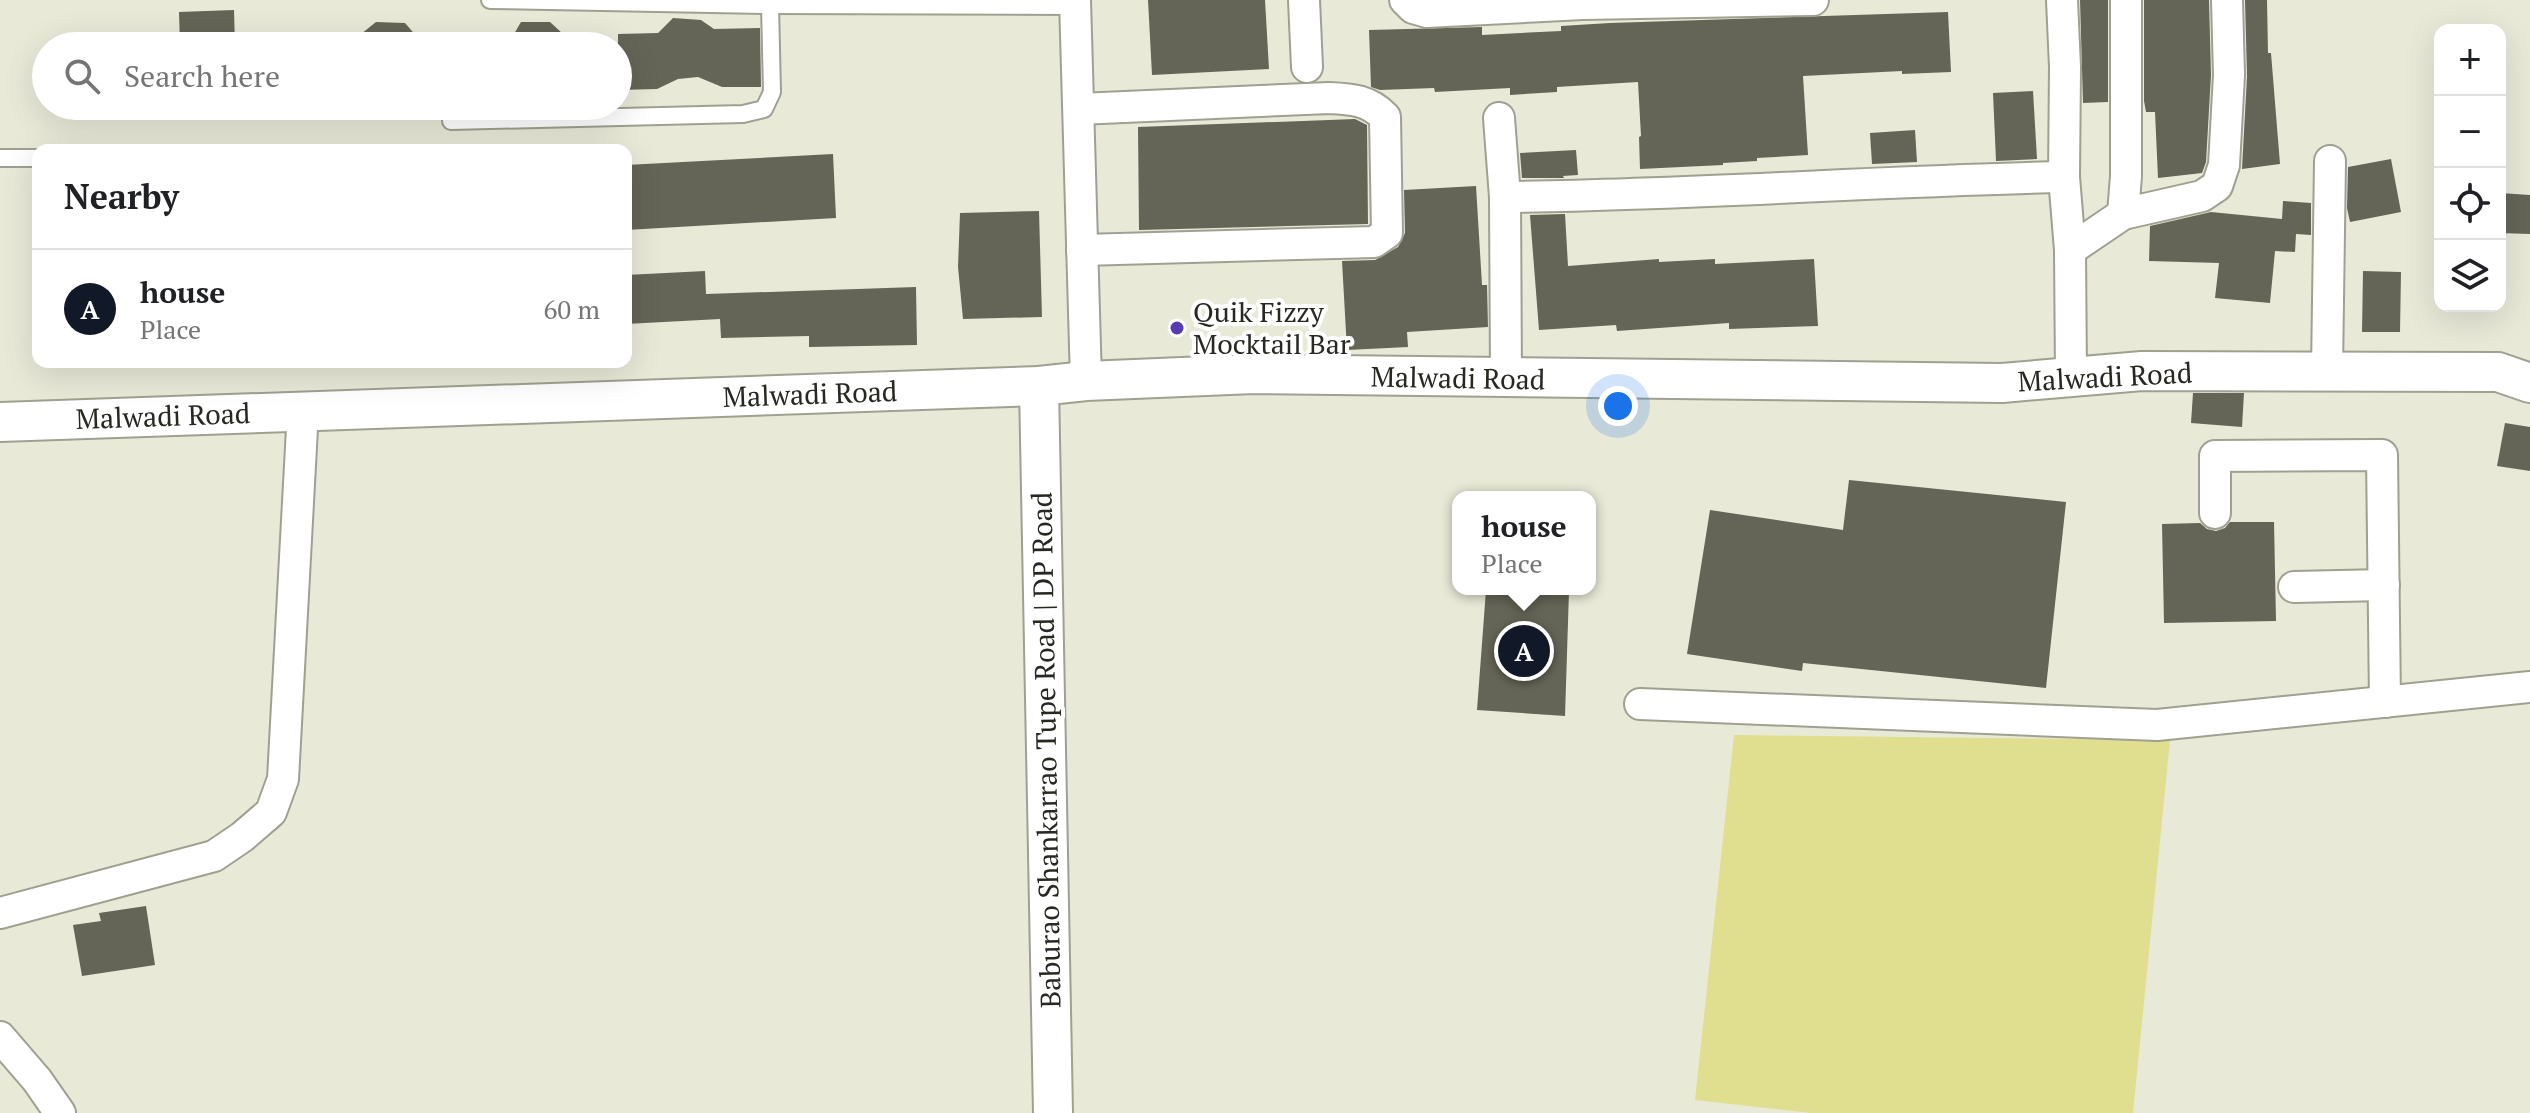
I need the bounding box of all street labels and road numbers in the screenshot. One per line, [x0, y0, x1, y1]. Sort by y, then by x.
street label: Malwadi Road [2017, 353, 2193, 400]
street label: Malwadi Road [1370, 357, 1546, 398]
street label: Malwadi Road [722, 372, 898, 415]
street label: Malwadi Road [75, 394, 251, 437]
street label: Baburao Shankarrao Tupe Road | DP Road [1022, 492, 1069, 1008]

